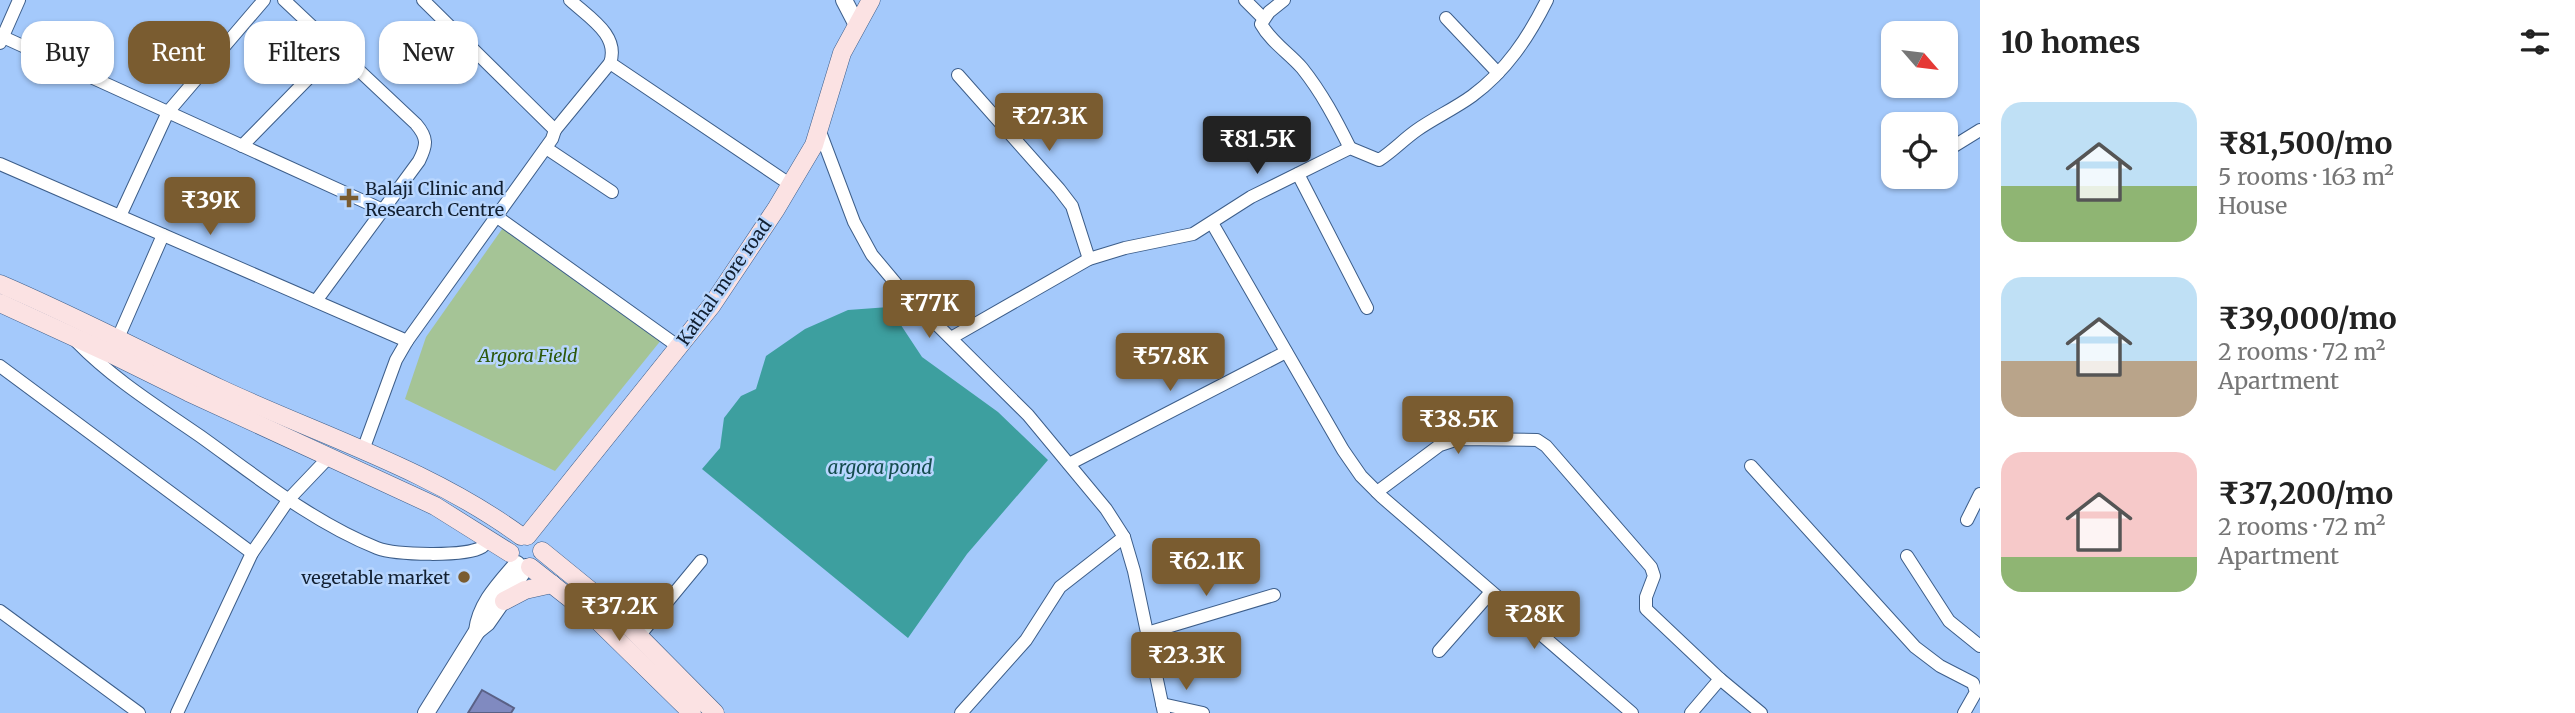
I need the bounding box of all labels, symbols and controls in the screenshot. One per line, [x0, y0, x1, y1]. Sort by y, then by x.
chip: Buy [21, 21, 114, 84]
chip: Rent [128, 21, 230, 84]
chip: Filters [244, 21, 365, 84]
chip: New [379, 21, 478, 84]
north arrow [1881, 21, 1958, 98]
map controls [1881, 21, 1958, 189]
text: 10 homes [2001, 23, 2141, 61]
icon: filters [2516, 23, 2554, 61]
pin: ₹27.3K [992, 94, 1106, 153]
text: ₹27.3K [1011, 101, 1087, 130]
button: locate [1881, 112, 1958, 189]
pin: ₹81.5K [1200, 116, 1314, 176]
text: ₹81.5K [1219, 124, 1295, 153]
text: ₹81,500/mo [2218, 124, 2392, 162]
icon: home [2057, 130, 2141, 214]
text: 5 rooms · 163 m² [2218, 162, 2394, 191]
pin: ₹39K [169, 177, 251, 237]
place label: Balaji Clinic and Research Centre [365, 177, 504, 221]
text: ₹39K [180, 185, 240, 214]
marker: Balaji Clinic and Research Centre [339, 188, 359, 208]
text: House [2218, 191, 2287, 220]
street label: Kathal more road [672, 214, 776, 350]
pin: ₹77K [888, 280, 970, 340]
text: ₹77K [899, 288, 959, 317]
text: ₹39,000/mo [2218, 299, 2397, 337]
icon: home [2057, 305, 2141, 389]
pin: ₹57.8K [1113, 334, 1227, 393]
text: 2 rooms · 72 m² [2218, 337, 2385, 366]
text: ₹57.8K [1132, 341, 1208, 370]
park label: Argora Field [476, 344, 578, 367]
text: Apartment [2218, 366, 2339, 395]
pin: ₹38.5K [1401, 396, 1515, 456]
text: ₹38.5K [1418, 404, 1498, 433]
water label: argora pond [828, 455, 932, 479]
text: ₹37,200/mo [2218, 474, 2393, 512]
icon: home [2057, 480, 2141, 564]
text: 2 rooms · 72 m² [2218, 512, 2385, 541]
pin: ₹62.1K [1149, 538, 1263, 598]
text: Apartment [2218, 541, 2339, 570]
text: ₹62.1K [1168, 546, 1244, 575]
place label: vegetable market [300, 566, 450, 589]
marker: vegetable market [456, 569, 472, 585]
pin: ₹37.2K [562, 584, 676, 643]
text: ₹37.2K [581, 591, 657, 620]
pin: ₹28K [1493, 592, 1575, 651]
text: ₹28K [1504, 599, 1564, 628]
pin: ₹23.3K [1129, 632, 1243, 692]
text: ₹23.3K [1147, 640, 1225, 669]

